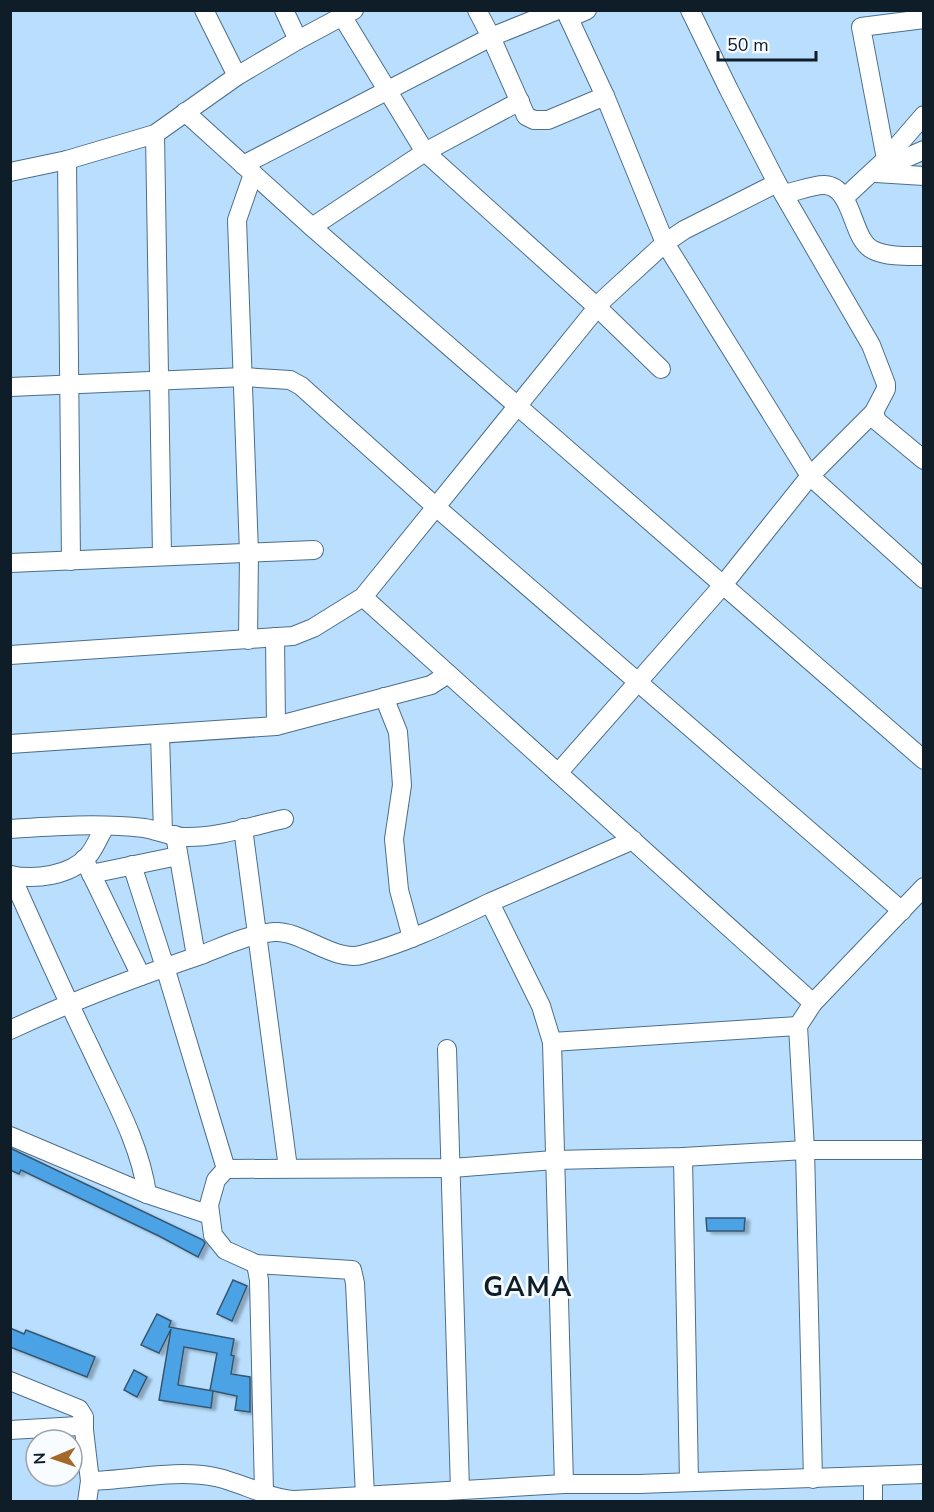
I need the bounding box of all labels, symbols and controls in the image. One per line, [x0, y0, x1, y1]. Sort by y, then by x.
scale bar [718, 24, 816, 62]
text: 50 m [727, 33, 769, 57]
district label: GAMA [483, 1269, 573, 1306]
north arrow [24, 1428, 84, 1488]
text: N [29, 1452, 51, 1465]

